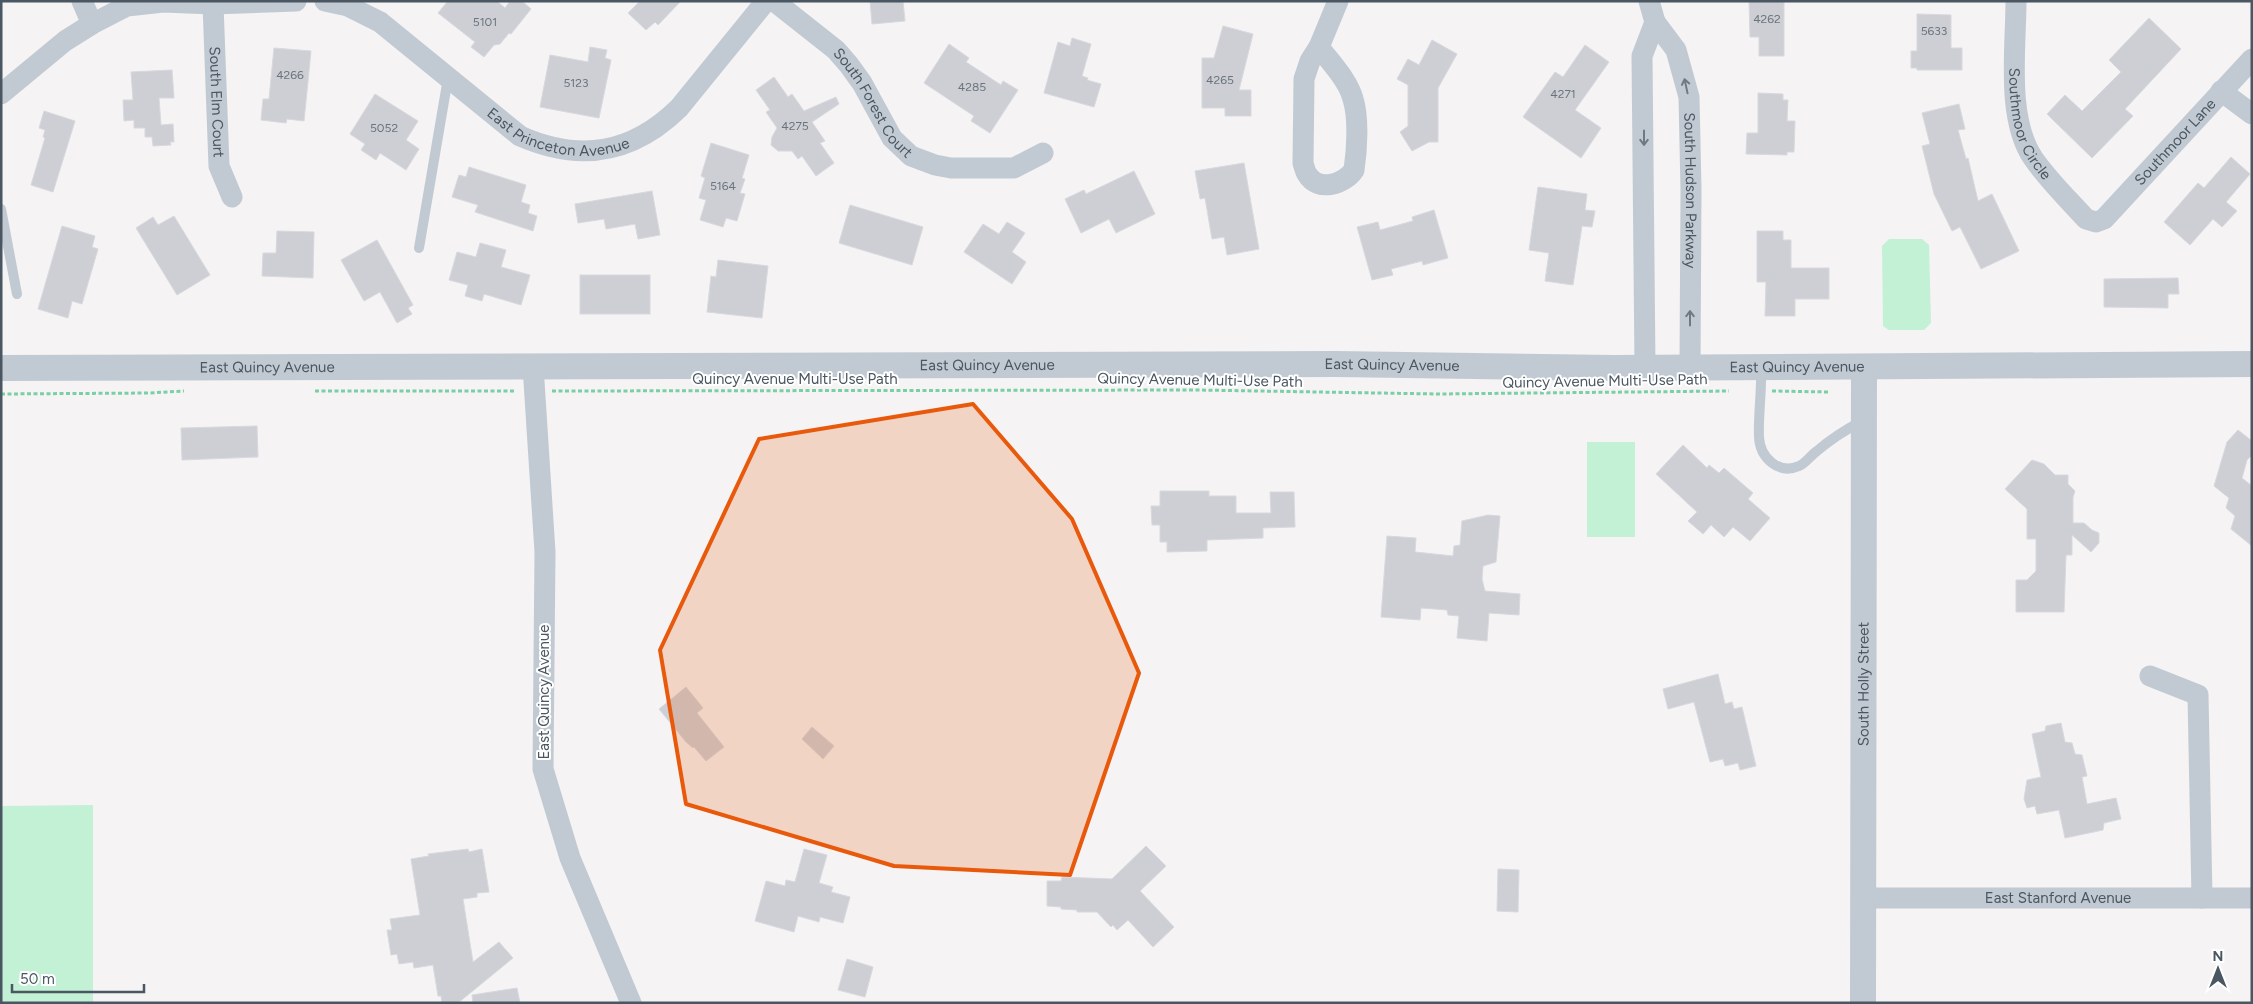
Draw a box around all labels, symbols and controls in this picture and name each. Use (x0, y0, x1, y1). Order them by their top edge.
house number: 4262 (1753, 12, 1781, 26)
house number: 5101 (473, 15, 497, 29)
house number: 5633 (1921, 24, 1947, 38)
street label: South Forest Court (829, 44, 916, 162)
street label: South Elm Court (206, 46, 228, 158)
house number: 4266 (276, 68, 304, 82)
street label: Southmoor Circle (2005, 68, 2055, 183)
house number: 4265 (1206, 73, 1234, 87)
house number: 5123 (563, 76, 589, 90)
one-way arrow (1681, 79, 1691, 95)
house number: 4285 (958, 80, 986, 94)
house number: 4271 (1550, 87, 1576, 101)
street label: Southmoor Lane (2131, 95, 2220, 189)
street label: East Princeton Avenue (483, 104, 632, 160)
street label: South Hudson Parkway (1680, 112, 1700, 268)
house number: 4275 (781, 119, 809, 133)
house number: 5052 (370, 121, 398, 135)
one-way arrow (1639, 130, 1649, 146)
house number: 5164 (710, 179, 737, 193)
one-way arrow (1685, 311, 1695, 327)
street label: East Quincy Avenue (1324, 355, 1460, 375)
street label: East Quincy Avenue (919, 356, 1055, 374)
street label: East Quincy Avenue (1729, 357, 1865, 376)
street label: East Quincy Avenue (199, 358, 335, 376)
street label: Quincy Avenue Multi-Use Path (1097, 369, 1303, 391)
street label: Quincy Avenue Multi-Use Path (692, 370, 898, 388)
street label: Quincy Avenue Multi-Use Path (1502, 370, 1708, 392)
street label: South Holly Street (1854, 622, 1873, 746)
street label: East Quincy Avenue (535, 624, 553, 760)
street label: East Stanford Avenue (1985, 889, 2131, 907)
north arrow (2193, 944, 2243, 994)
text: N (2213, 948, 2223, 965)
scale bar (12, 962, 145, 994)
text: 50 m (20, 970, 55, 988)

